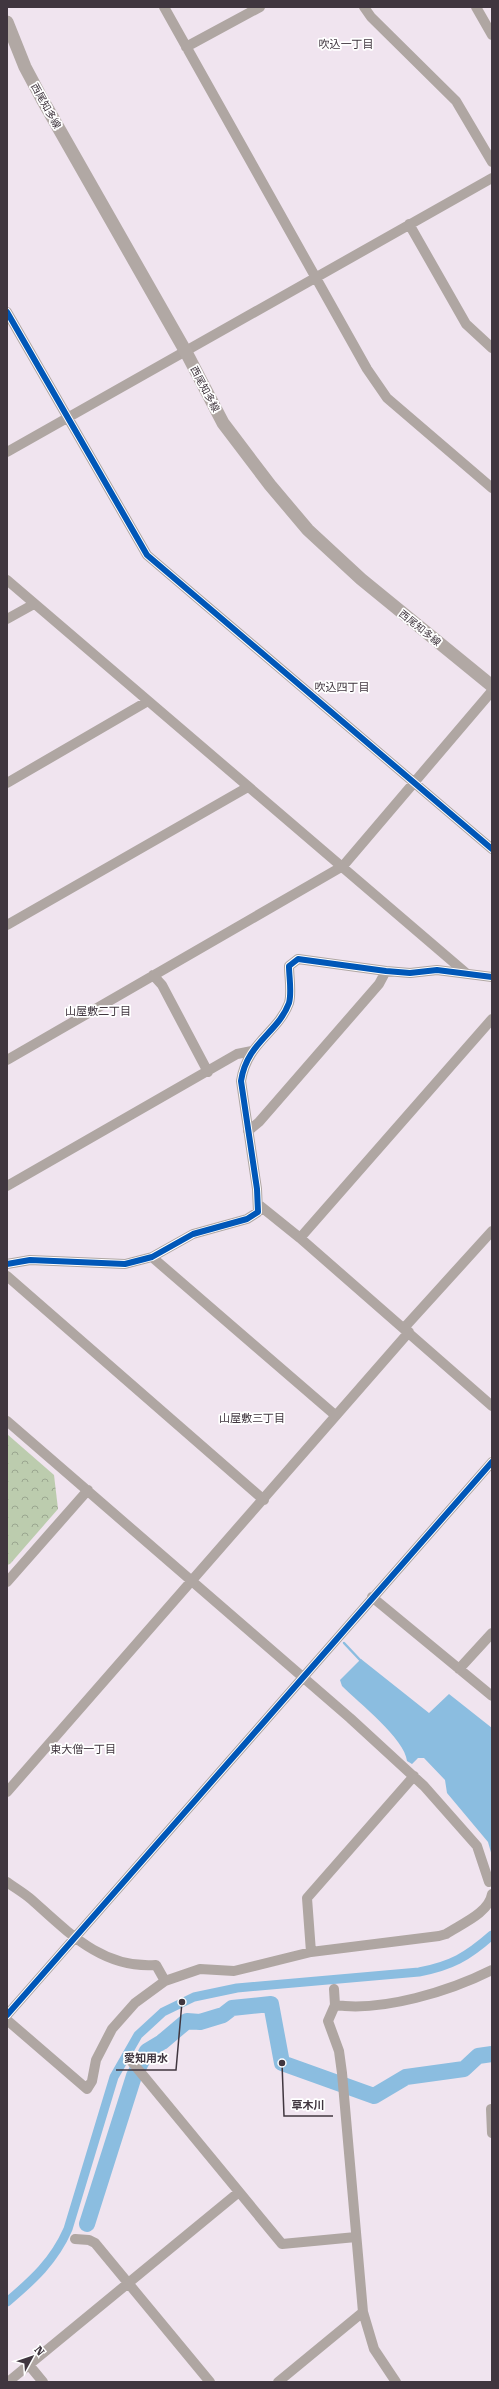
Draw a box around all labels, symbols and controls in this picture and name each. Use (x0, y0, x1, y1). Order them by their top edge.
district label: 吹込一丁目 (319, 38, 374, 51)
street label: 西尾知多線 (29, 81, 63, 131)
street label: 西尾知多線 (188, 364, 222, 414)
street label: 西尾知多線 (397, 608, 443, 648)
district label: 吹込四丁目 (315, 681, 370, 694)
district label: 山屋敷二丁目 (65, 1005, 131, 1018)
district label: 山屋敷三丁目 (219, 1412, 285, 1425)
district label: 東大僧一丁目 (50, 1743, 116, 1756)
callout: 愛知用水 (116, 2047, 176, 2070)
text: 愛知用水 (124, 2052, 168, 2065)
callout: 草木川 (284, 2093, 333, 2116)
text: 草木川 (292, 2099, 325, 2112)
north arrow (12, 2337, 52, 2377)
text: N (32, 2343, 47, 2359)

